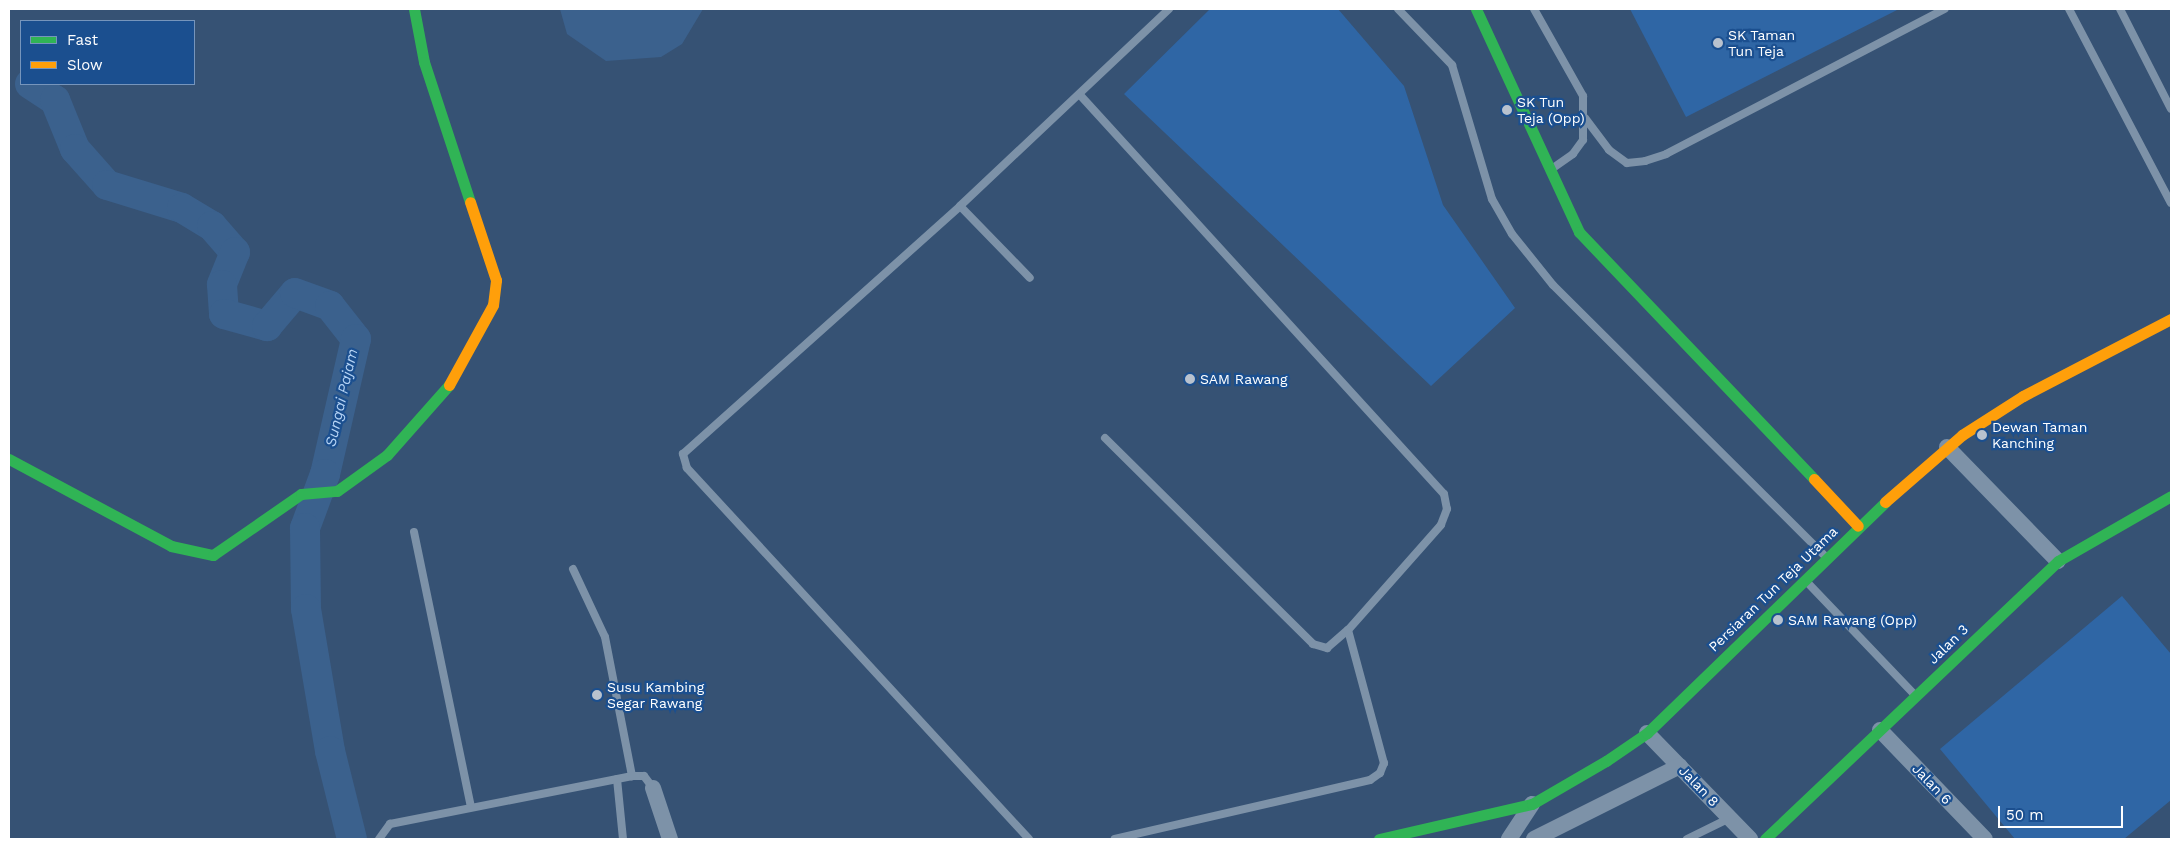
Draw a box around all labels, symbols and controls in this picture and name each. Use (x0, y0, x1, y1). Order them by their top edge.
legend (20, 20, 195, 85)
place label: SK Taman Tun Teja (1728, 27, 1796, 59)
text: Fast (67, 31, 98, 49)
marker: SK Taman Tun Teja (1712, 37, 1724, 49)
text: Slow (67, 56, 103, 74)
place label: SK Tun Teja (Opp) (1517, 94, 1585, 126)
marker: SK Tun Teja (Opp) (1501, 104, 1513, 116)
water label: Sungai Pajam (322, 347, 362, 449)
place label: SAM Rawang (1200, 371, 1287, 387)
marker: SAM Rawang (1184, 373, 1196, 385)
place label: Dewan Taman Kanching (1992, 419, 2088, 452)
marker: Dewan Taman Kanching (1976, 429, 1988, 441)
street label: Persiaran Tun Teja Utama (1705, 523, 1841, 655)
place label: SAM Rawang (Opp) (1788, 612, 1917, 628)
marker: SAM Rawang (Opp) (1772, 614, 1784, 626)
street label: Jalan 3 (1924, 621, 1972, 667)
place label: Susu Kambing Segar Rawang (607, 679, 704, 712)
marker: Susu Kambing Segar Rawang (591, 689, 603, 701)
street label: Jalan 6 (1909, 760, 1955, 808)
street label: Jalan 8 (1676, 762, 1722, 810)
scale bar (2000, 796, 2125, 828)
text: 50 m (2006, 806, 2043, 824)

